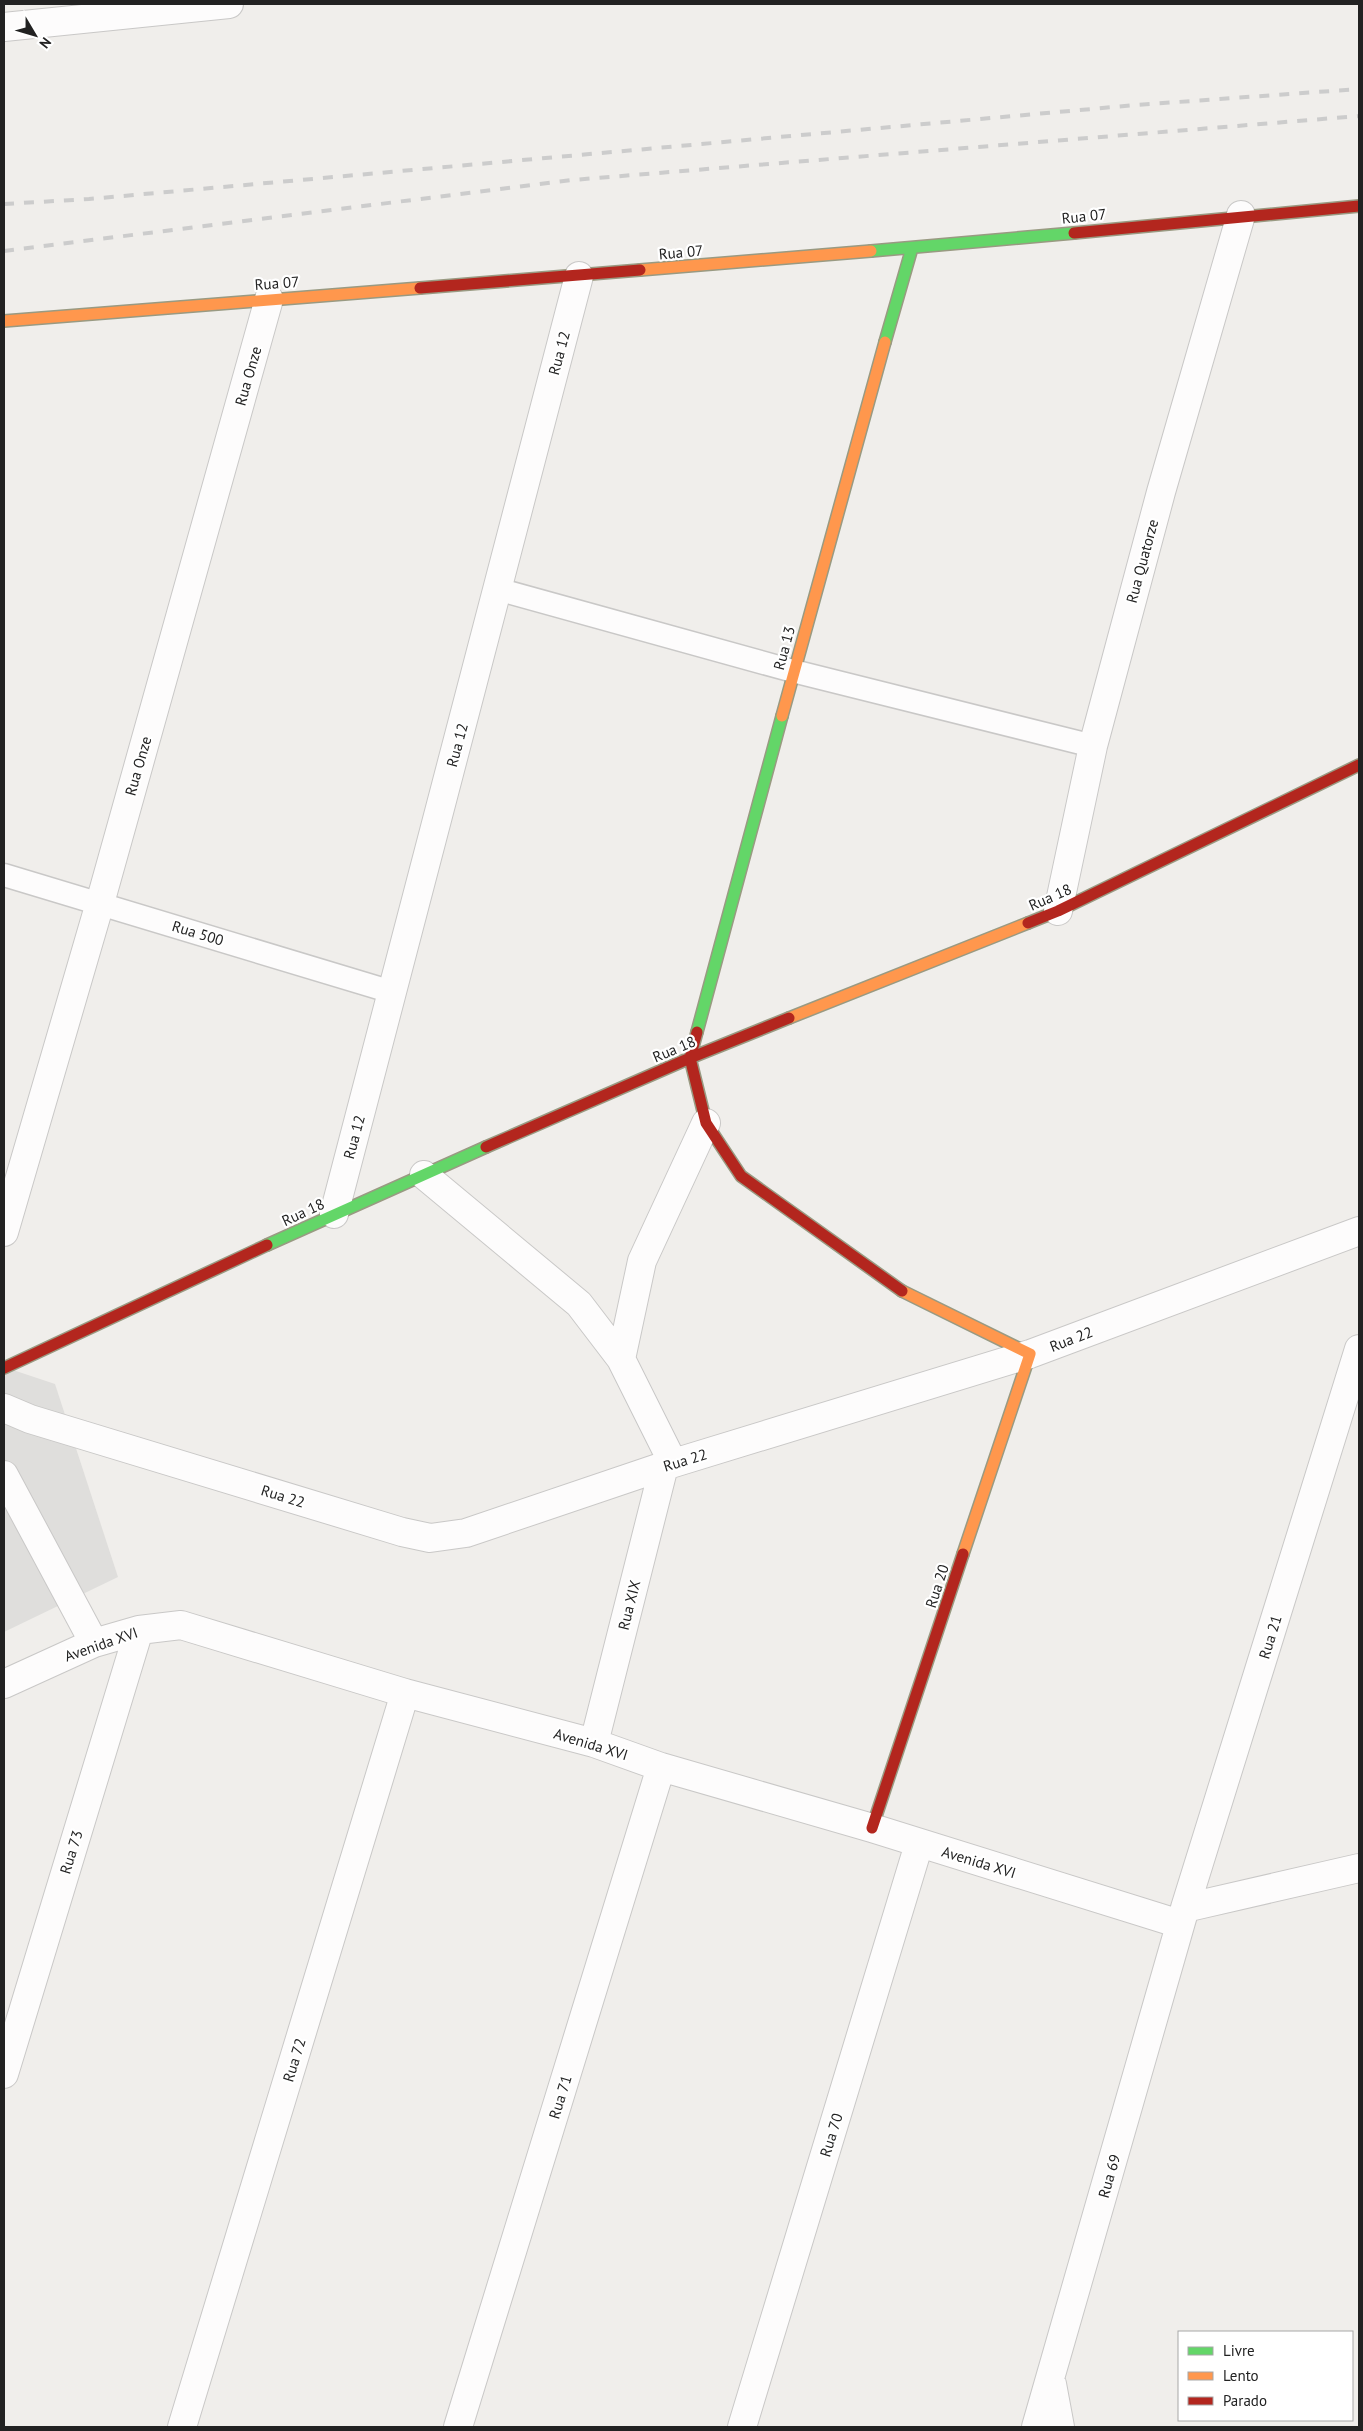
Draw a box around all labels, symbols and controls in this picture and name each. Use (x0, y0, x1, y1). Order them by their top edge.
north arrow (10, 10, 60, 60)
text: N (35, 34, 55, 52)
street label: Rua 07 (1061, 204, 1107, 228)
street label: Rua 07 (658, 241, 704, 263)
street label: Rua 07 (254, 272, 300, 294)
street label: Rua 12 (544, 329, 574, 377)
street label: Rua Onze (230, 344, 266, 408)
street label: Rua Quatorze (1122, 517, 1162, 605)
street label: Rua 13 (769, 624, 799, 672)
street label: Rua 12 (442, 721, 472, 769)
street label: Rua Onze (120, 734, 156, 798)
street label: Rua 18 (1026, 879, 1074, 915)
street label: Rua 500 (170, 916, 226, 950)
street label: Rua 18 (650, 1032, 698, 1066)
street label: Rua 12 (339, 1113, 369, 1161)
street label: Rua 18 (279, 1194, 327, 1230)
street label: Rua 22 (1047, 1322, 1095, 1356)
street label: Rua 22 (661, 1444, 709, 1476)
street label: Rua 22 (259, 1480, 307, 1512)
street label: Rua 20 (921, 1562, 953, 1610)
street label: Rua XIX (614, 1578, 644, 1632)
street label: Rua 21 (1254, 1613, 1286, 1661)
street label: Avenida XVI (62, 1623, 140, 1665)
street label: Avenida XVI (552, 1724, 630, 1764)
street label: Rua 73 (55, 1828, 87, 1876)
street label: Avenida XVI (940, 1842, 1018, 1882)
street label: Rua 72 (278, 2036, 310, 2084)
street label: Rua 71 (544, 2073, 576, 2121)
street label: Rua 70 (815, 2111, 847, 2159)
street label: Rua 69 (1094, 2152, 1124, 2200)
legend (1178, 2331, 1353, 2421)
text: Livre (1223, 2341, 1255, 2360)
text: Lento (1223, 2366, 1259, 2385)
text: Parado (1223, 2391, 1267, 2410)

